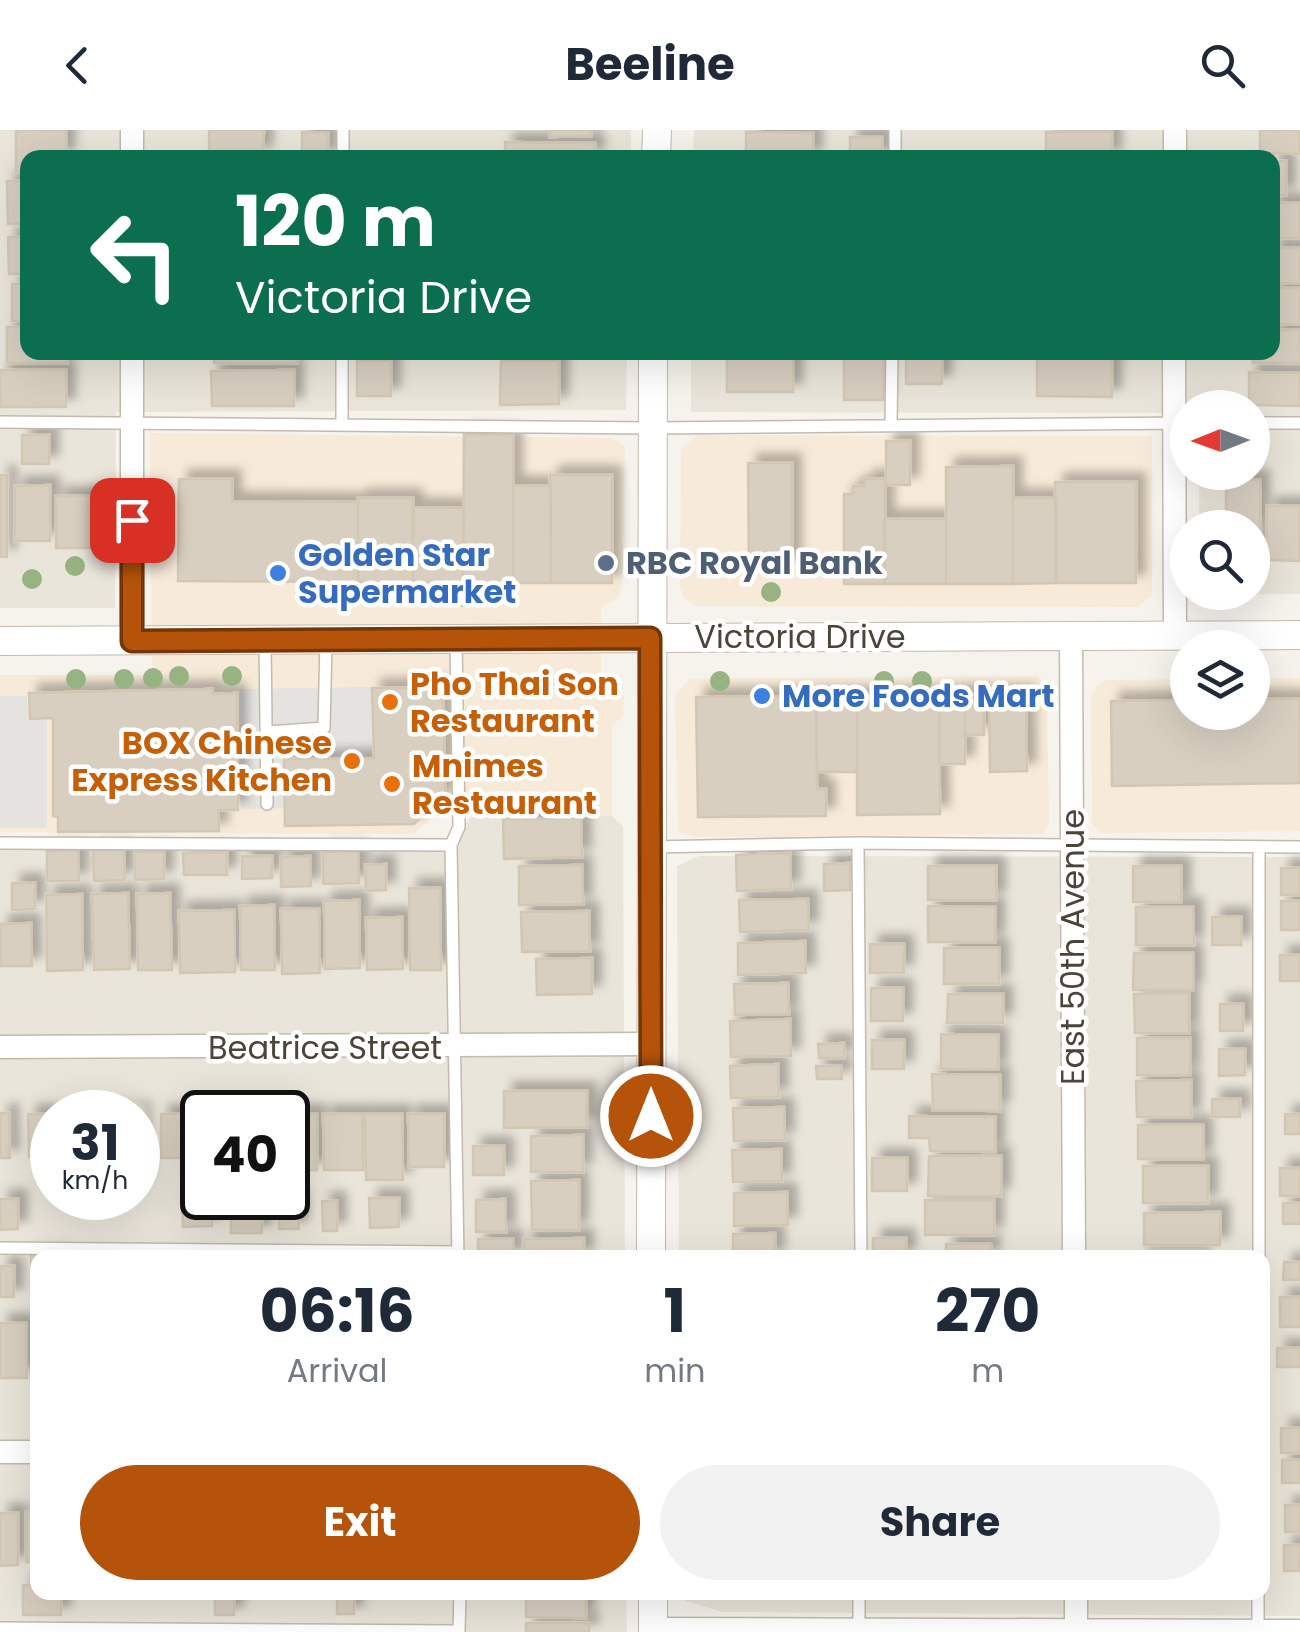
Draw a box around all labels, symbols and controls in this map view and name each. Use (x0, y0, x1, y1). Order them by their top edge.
text: Beeline (565, 33, 735, 96)
icon: back (50, 38, 105, 93)
icon: search (1195, 38, 1250, 93)
text: 120 m (235, 172, 436, 271)
icon: left (70, 190, 200, 320)
text: Victoria Drive (235, 266, 532, 329)
north arrow (1170, 390, 1270, 490)
map controls (1170, 390, 1270, 730)
pin (90, 478, 175, 563)
icon: arrive (105, 493, 160, 548)
button: search (1170, 510, 1270, 610)
place label: Golden Star Supermarket (298, 532, 516, 614)
place label: RBC Royal Bank (626, 540, 883, 585)
marker: RBC Royal Bank (595, 552, 617, 574)
marker: Golden Star Supermarket (267, 562, 289, 584)
street label: Victoria Drive (694, 614, 906, 659)
button: layers (1170, 630, 1270, 730)
place label: Pho Thai Son Restaurant (410, 661, 619, 743)
place label: More Foods Mart (782, 673, 1054, 718)
marker: More Foods Mart (751, 685, 773, 707)
marker: Pho Thai Son Restaurant (379, 691, 401, 713)
place label: BOX Chinese Express Kitchen (71, 720, 332, 802)
place label: Mnimes Restaurant (412, 743, 597, 825)
marker: BOX Chinese Express Kitchen (341, 750, 363, 772)
marker: Mnimes Restaurant (381, 773, 403, 795)
street label: East 50th Avenue (1050, 809, 1095, 1085)
street label: Beatrice Street (208, 1025, 442, 1070)
position arrow (599, 1064, 703, 1168)
speed limit sign: 40 (180, 1090, 310, 1220)
text: 31 (70, 1107, 120, 1178)
text: km/h (62, 1163, 128, 1198)
text: 06:16 (260, 1269, 415, 1353)
text: 1 (664, 1269, 686, 1353)
text: 270 (935, 1269, 1040, 1353)
text: Arrival (287, 1348, 387, 1393)
text: min (644, 1348, 705, 1393)
text: m (971, 1348, 1004, 1393)
button: Exit (80, 1465, 640, 1580)
button: Share (660, 1465, 1220, 1580)

